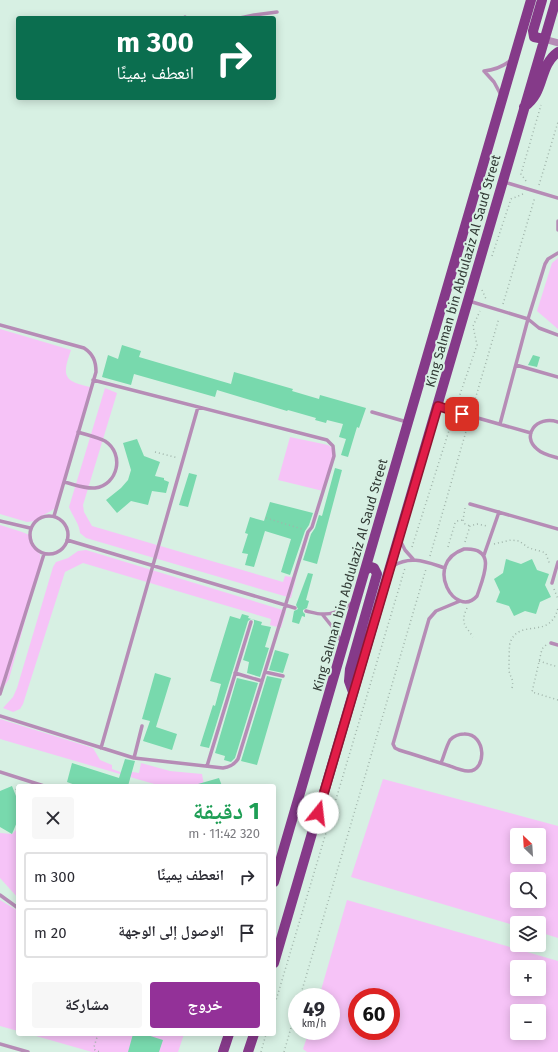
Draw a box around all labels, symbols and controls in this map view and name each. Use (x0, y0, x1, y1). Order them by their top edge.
text: 300 m (116, 26, 194, 59)
icon: right (208, 32, 260, 84)
text: انعطف يمينًا (117, 62, 194, 84)
street label: King Salman bin Abdulaziz Al Saud Street (423, 153, 504, 389)
pin (445, 397, 479, 431)
icon: arrive (451, 403, 473, 425)
street label: King Salman bin Abdulaziz Al Saud Street (310, 457, 391, 693)
position arrow (297, 792, 339, 834)
button: close (32, 797, 74, 839)
text: 1 دقيقة (193, 797, 260, 825)
text: 320 m · 11:42 (188, 826, 260, 841)
north arrow (510, 828, 546, 864)
map controls (510, 828, 546, 1040)
text: انعطف يمينًا (157, 866, 224, 884)
icon: right (236, 866, 258, 888)
text: 300 m (34, 868, 75, 886)
button: search (510, 872, 546, 908)
button: layers (510, 916, 546, 952)
text: الوصول إلى الوجهة (118, 922, 224, 940)
icon: arrive (236, 922, 258, 944)
text: 20 m (34, 924, 67, 942)
button: + (510, 960, 546, 996)
button: مشاركة (32, 982, 142, 1028)
button: خروج (150, 982, 260, 1028)
speed limit sign: 60 (348, 988, 400, 1040)
text: 49 (303, 997, 325, 1021)
button: − (510, 1004, 546, 1040)
text: km/h (302, 1018, 326, 1030)

